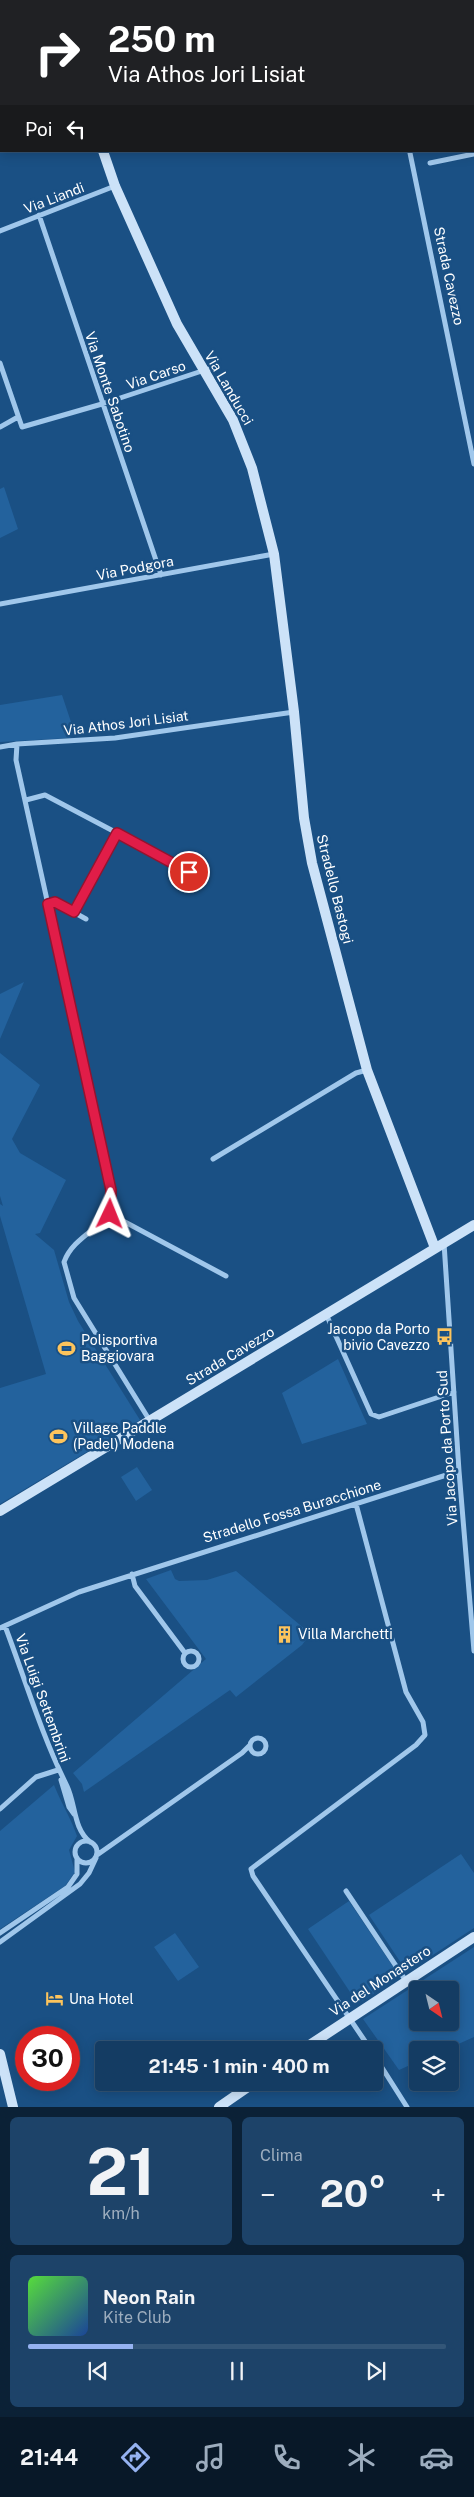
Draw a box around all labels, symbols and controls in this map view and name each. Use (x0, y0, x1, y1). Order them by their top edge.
text: 250 m (108, 19, 216, 60)
icon: right (25, 20, 90, 85)
text: Via Athos Jori Lisiat (108, 61, 306, 87)
icon: left (62, 115, 90, 143)
text: Poi (25, 118, 52, 140)
street label: Via Liandi (22, 179, 86, 217)
street label: Strada Cavezzo (431, 225, 467, 327)
street label: Via Monte Sabotino (82, 330, 138, 454)
street label: Via Landucci (201, 348, 257, 428)
street label: Via Carso (124, 357, 188, 393)
street label: Via Podgora (95, 553, 175, 583)
street label: Via Athos Jori Lisiat (63, 707, 189, 739)
street label: Stradello Bastogi (314, 833, 356, 945)
pin (168, 851, 210, 893)
icon: arrive (175, 858, 203, 886)
position arrow (83, 1187, 135, 1239)
place label: Jacopo da Porto bivio Cavezzo (327, 1321, 430, 1353)
street label: Strada Cavezzo (183, 1323, 277, 1389)
bus stop icon: Jacopo da Porto bivio Cavezzo (434, 1327, 454, 1347)
place label: Polisportiva Baggiovara (81, 1332, 158, 1364)
sports icon: Polisportiva Baggiovara (57, 1338, 77, 1358)
street label: Via Jacopo da Porto Sud (434, 1370, 460, 1526)
place label: Village Paddle (Padel) Modena (73, 1420, 174, 1452)
sports icon: Village Paddle (Padel) Modena (49, 1426, 69, 1446)
street label: Stradello Fossa Buracchione (201, 1476, 383, 1546)
building icon: Villa Marchetti (274, 1624, 294, 1644)
place label: Villa Marchetti (298, 1626, 393, 1642)
street label: Via Luigi Settembrini (12, 1632, 74, 1764)
street label: Via del Monastero (327, 1942, 434, 2020)
north arrow (409, 1981, 459, 2031)
map controls (409, 1981, 459, 2091)
hotel icon: Una Hotel (45, 1989, 65, 2009)
place label: Una Hotel (69, 1991, 134, 2007)
speed limit sign: 30 (15, 2026, 80, 2091)
button: layers (409, 2041, 459, 2091)
text: 21:45 · 1 min · 400 m (148, 2055, 330, 2077)
text: 21 (86, 2133, 156, 2210)
text: Clima (260, 2146, 303, 2165)
text: 20° (320, 2171, 386, 2216)
text: − (260, 2178, 276, 2211)
text: + (430, 2178, 446, 2211)
text: km/h (102, 2204, 140, 2223)
text: Neon Rain (103, 2286, 195, 2308)
text: Kite Club (103, 2308, 171, 2327)
icon: previous (84, 2357, 112, 2385)
icon: pause (223, 2357, 251, 2385)
icon: next (362, 2357, 390, 2385)
icon: directions (118, 2440, 153, 2475)
icon: music (193, 2440, 228, 2475)
icon: phone (269, 2440, 304, 2475)
icon: climate (344, 2440, 379, 2475)
icon: car (419, 2440, 454, 2475)
text: 21:44 (20, 2444, 78, 2470)

